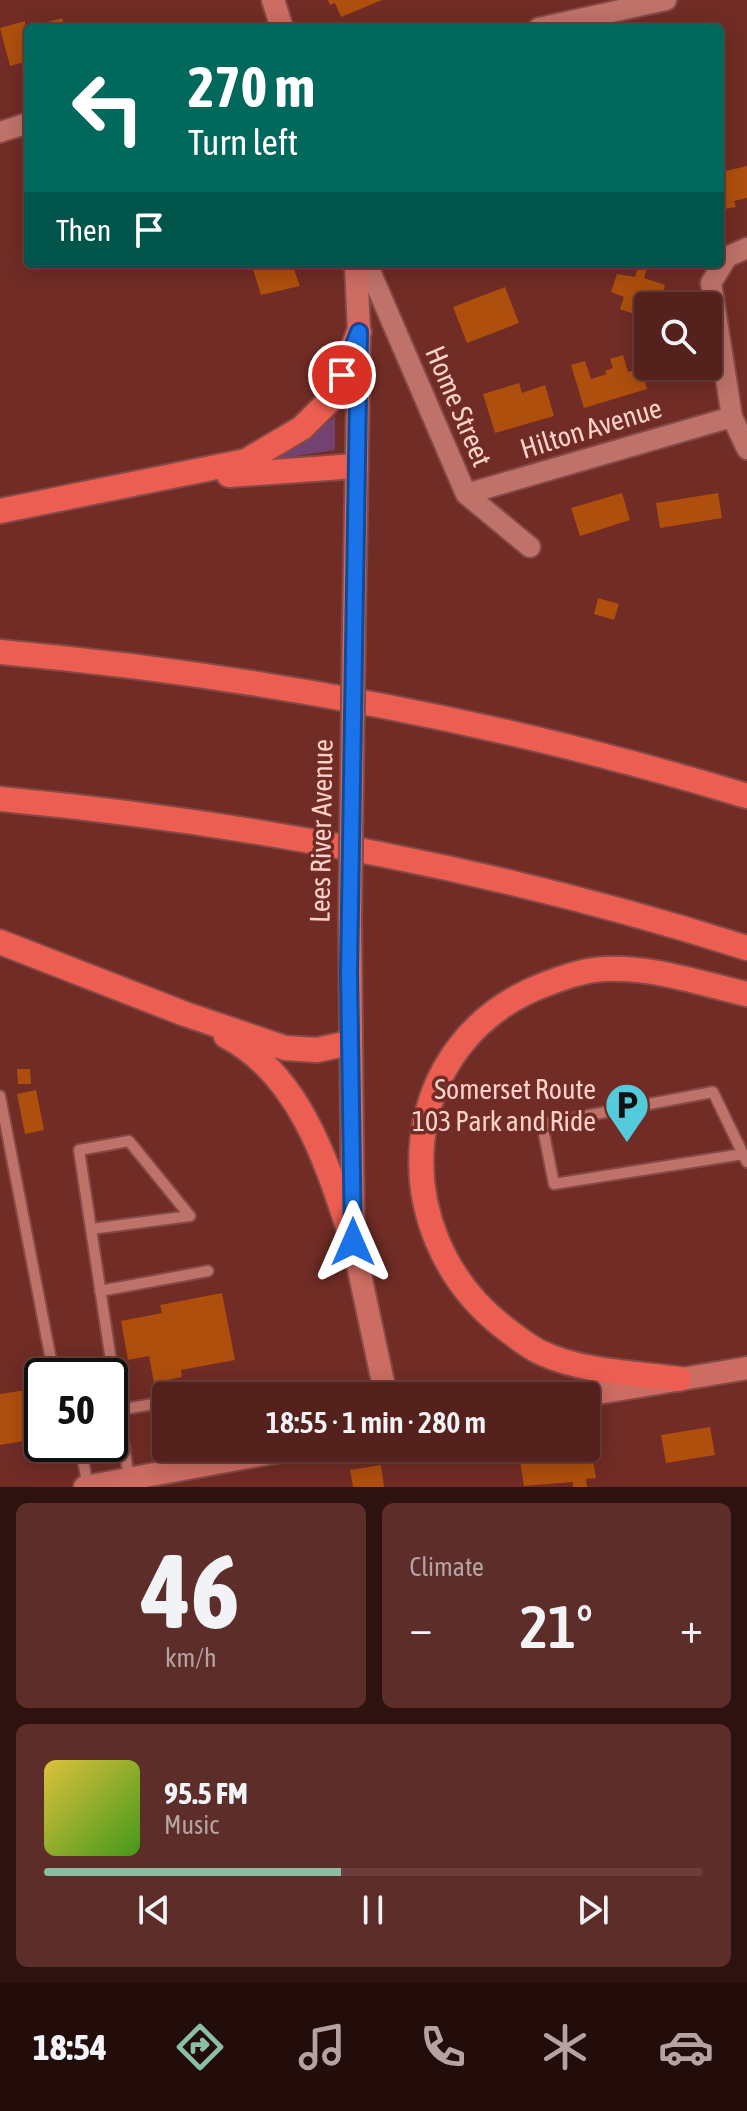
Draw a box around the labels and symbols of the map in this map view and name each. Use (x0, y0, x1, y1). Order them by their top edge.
pin (308, 341, 376, 409)
street label: Home Street (419, 341, 499, 471)
street label: Hilton Avenue (517, 391, 665, 465)
street label: Lees River Avenue (303, 739, 339, 923)
place label: Somerset Route 103 Park and Ride (412, 1073, 596, 1137)
parking icon: Somerset Route 103 Park and Ride (603, 1081, 651, 1144)
position arrow (311, 1200, 395, 1284)
speed limit sign: 50 (24, 1358, 128, 1462)

